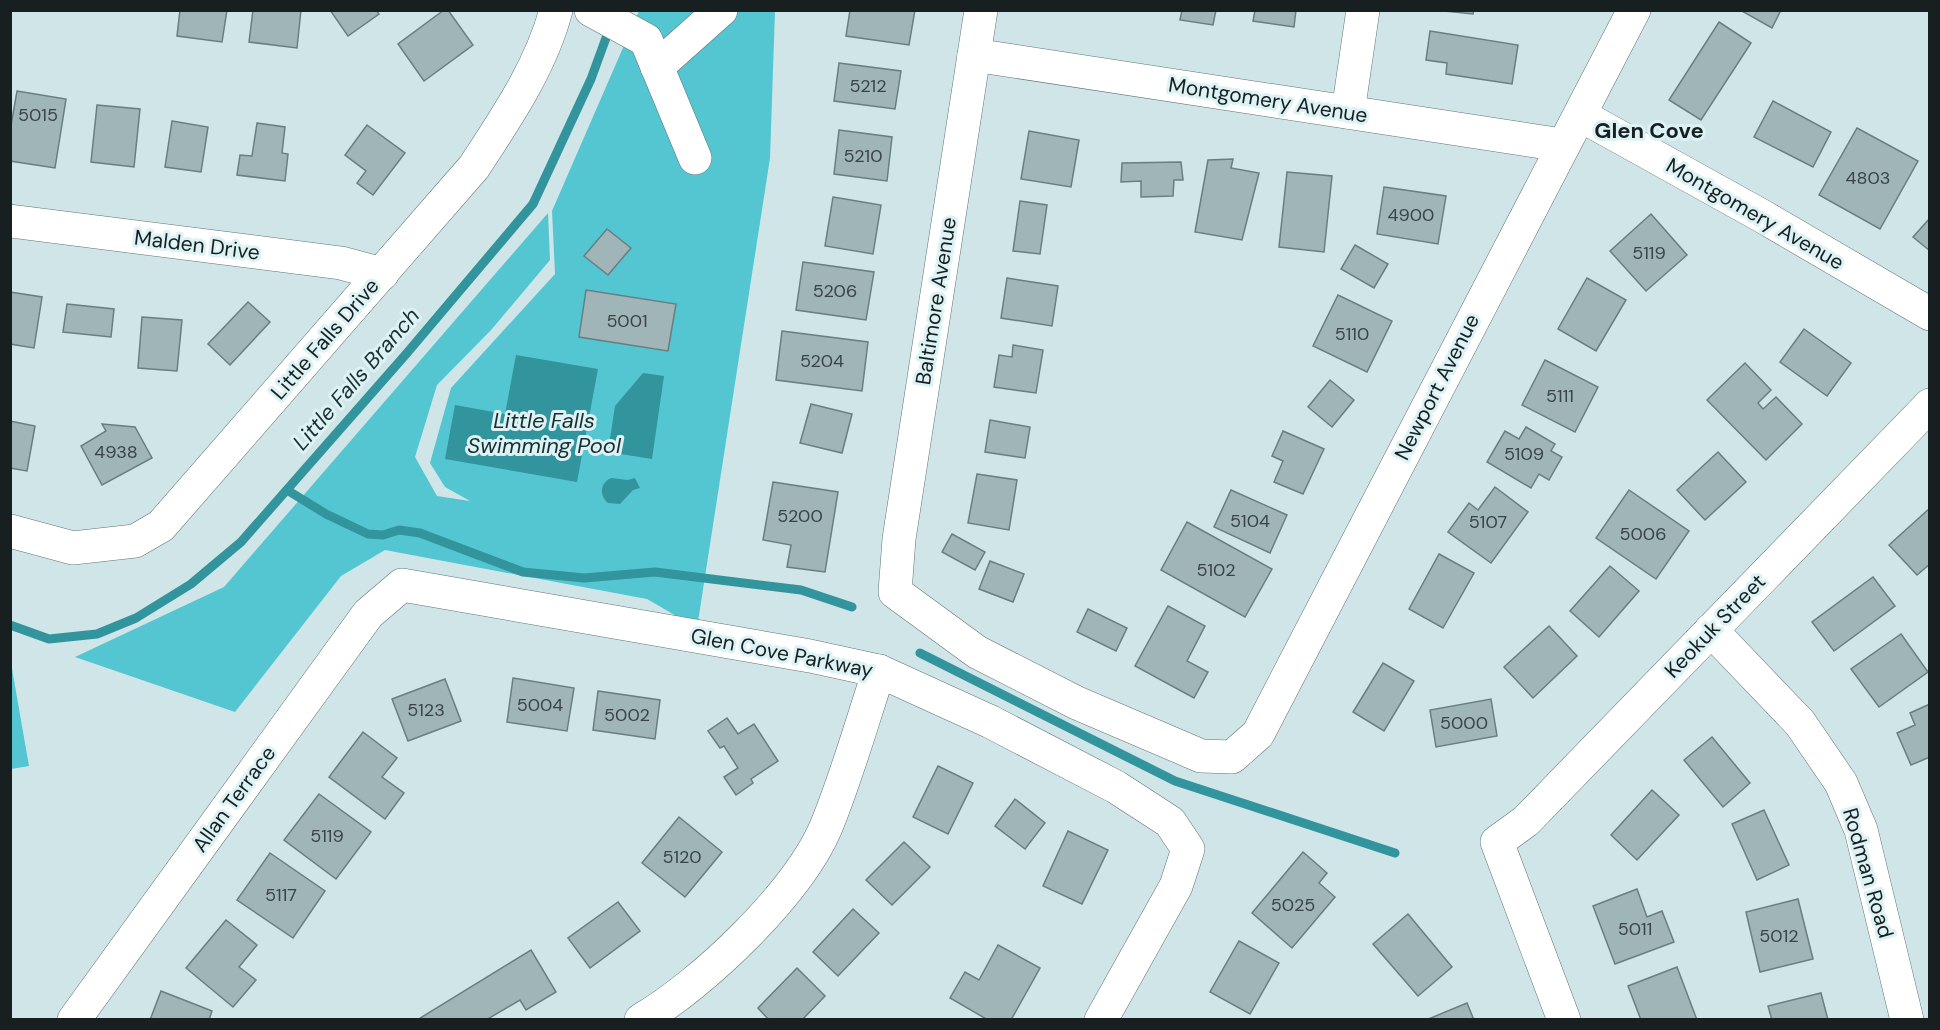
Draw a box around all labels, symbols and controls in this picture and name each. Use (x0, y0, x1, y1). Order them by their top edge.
street label: Montgomery Avenue (1166, 70, 1370, 130)
house number: 5212 (849, 74, 887, 98)
house number: 5015 (18, 103, 58, 127)
district label: Glen Cove (1594, 116, 1704, 145)
house number: 5210 (844, 144, 882, 168)
street label: Montgomery Avenue (1661, 152, 1849, 276)
house number: 4803 (1846, 166, 1890, 190)
house number: 4900 (1388, 203, 1434, 227)
street label: Baltimore Avenue (909, 215, 963, 387)
street label: Malden Drive (133, 223, 261, 267)
house number: 5119 (1632, 241, 1666, 265)
street label: Little Falls Drive (265, 272, 385, 406)
house number: 5206 (813, 279, 857, 303)
water label: Little Falls Branch (286, 302, 426, 456)
house number: 5001 (606, 309, 648, 333)
street label: Newport Avenue (1388, 309, 1486, 465)
house number: 5110 (1335, 322, 1369, 346)
house number: 5204 (800, 349, 844, 373)
house number: 5111 (1546, 384, 1574, 408)
water label: Little Falls Swimming Pool (467, 406, 622, 460)
house number: 4938 (94, 440, 138, 464)
house number: 5109 (1504, 442, 1544, 466)
house number: 5200 (777, 504, 823, 528)
house number: 5104 (1230, 509, 1270, 533)
house number: 5107 (1469, 510, 1507, 534)
house number: 5006 (1620, 522, 1666, 546)
house number: 5102 (1196, 558, 1236, 582)
street label: Keokuk Street (1658, 568, 1772, 684)
street label: Glen Cove Parkway (688, 622, 876, 684)
house number: 5004 (517, 693, 563, 717)
house number: 5123 (407, 698, 445, 722)
house number: 5002 (604, 703, 650, 727)
house number: 5000 (1440, 711, 1488, 735)
street label: Allan Terrace (186, 740, 282, 858)
street label: Rodman Road (1836, 805, 1900, 941)
house number: 5119 (310, 824, 344, 848)
house number: 5120 (662, 845, 702, 869)
house number: 5117 (265, 883, 297, 907)
house number: 5025 (1271, 893, 1315, 917)
house number: 5011 (1618, 917, 1652, 941)
house number: 5012 (1759, 924, 1799, 948)

